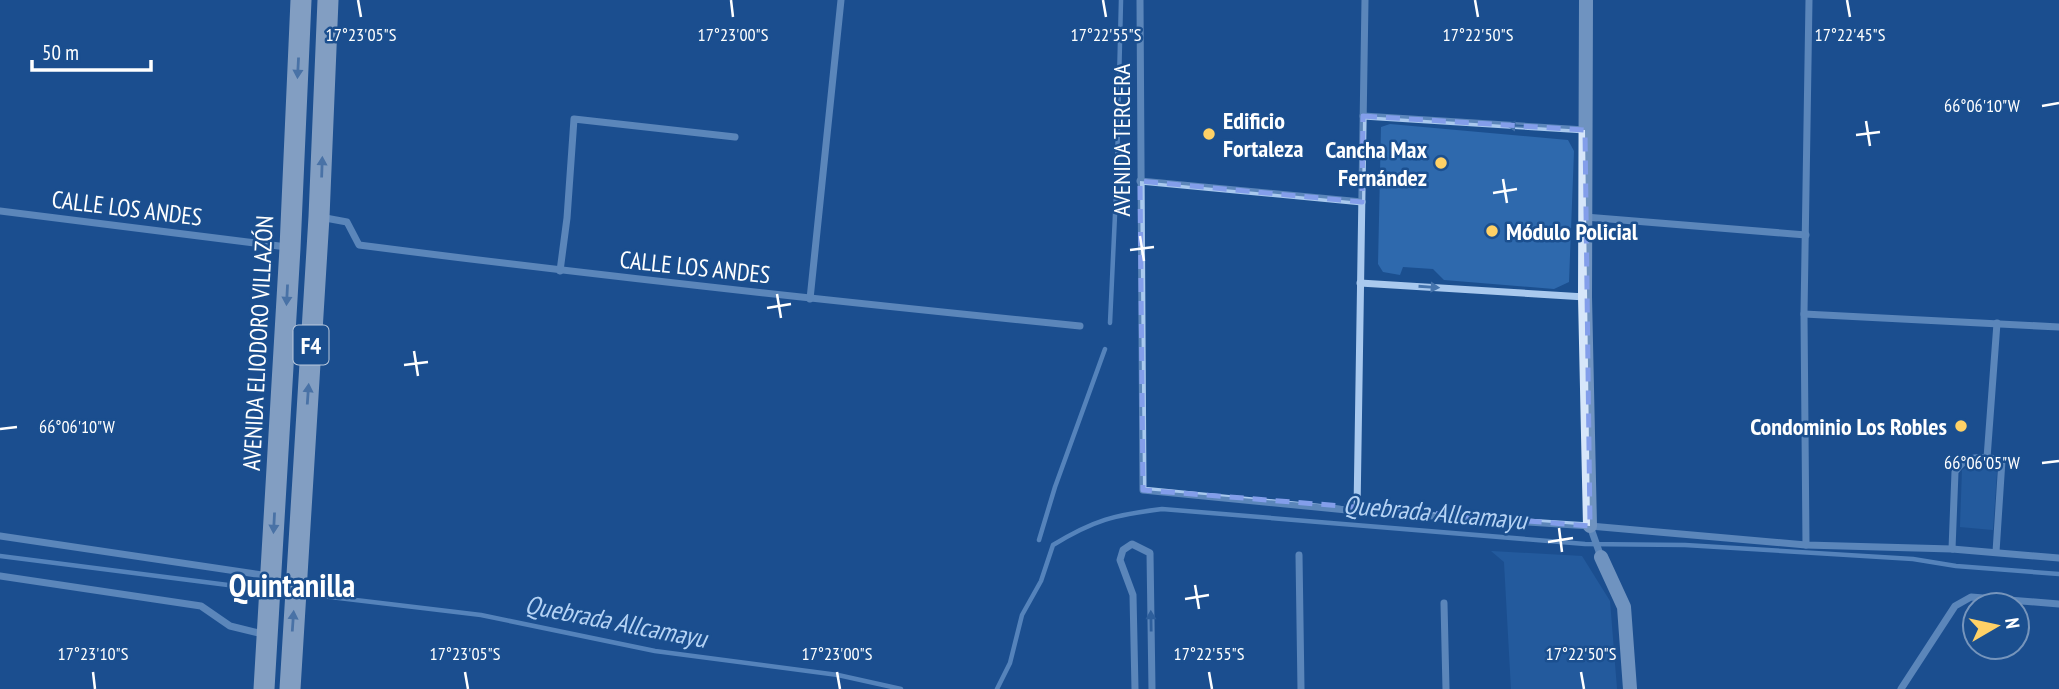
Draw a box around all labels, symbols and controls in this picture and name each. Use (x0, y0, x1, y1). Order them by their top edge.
text: 17°23'05"S (326, 23, 397, 46)
text: 17°23'00"S (698, 23, 769, 46)
text: 17°22'55"S (1071, 23, 1142, 46)
text: 17°22'50"S (1443, 23, 1514, 46)
text: 17°22'45"S (1815, 23, 1886, 46)
scale bar (32, 28, 150, 72)
text: 50 m (42, 39, 79, 66)
one-way arrow (293, 57, 304, 79)
street label: AVENIDA TERCERA (1106, 63, 1137, 216)
text: 66°06'10"W (1944, 94, 2020, 117)
place label: Edificio Fortaleza (1223, 105, 1304, 164)
one-way arrow (1506, 120, 1528, 131)
marker: Edificio Fortaleza (1201, 126, 1217, 142)
place label: Cancha Max Fernández (1325, 134, 1427, 193)
marker: Cancha Max Fernández (1433, 155, 1449, 171)
one-way arrow (316, 156, 327, 178)
street label: CALLE LOS ANDES (50, 183, 204, 233)
street label: AVENIDA ELIODORO VILLAZÓN (236, 215, 280, 471)
place label: Módulo Policial (1506, 216, 1638, 247)
marker: Módulo Policial (1484, 223, 1500, 239)
street label: CALLE LOS ANDES (618, 244, 772, 290)
one-way arrow (1418, 282, 1440, 293)
one-way arrow (282, 285, 293, 307)
road number: F4 (294, 326, 328, 364)
one-way arrow (303, 383, 314, 405)
place label: Condominio Los Robles (1750, 411, 1947, 442)
text: 66°06'10"W (39, 415, 115, 438)
marker: Condominio Los Robles (1953, 418, 1969, 434)
text: 66°06'05"W (1944, 451, 2020, 474)
water label: Quebrada Allcamayu (1342, 488, 1530, 537)
one-way arrow (269, 512, 280, 534)
district label: Quintanilla (229, 564, 355, 606)
water label: Quebrada Allcamayu (523, 587, 711, 655)
north arrow (1961, 591, 2031, 661)
one-way arrow (288, 610, 299, 632)
one-way arrow (1145, 610, 1157, 632)
text: N (2000, 616, 2025, 630)
text: 17°23'10"S (58, 642, 129, 665)
text: 17°23'05"S (430, 642, 501, 665)
text: 17°23'00"S (802, 642, 873, 665)
text: 17°22'55"S (1174, 642, 1245, 665)
text: 17°22'50"S (1546, 642, 1617, 665)

